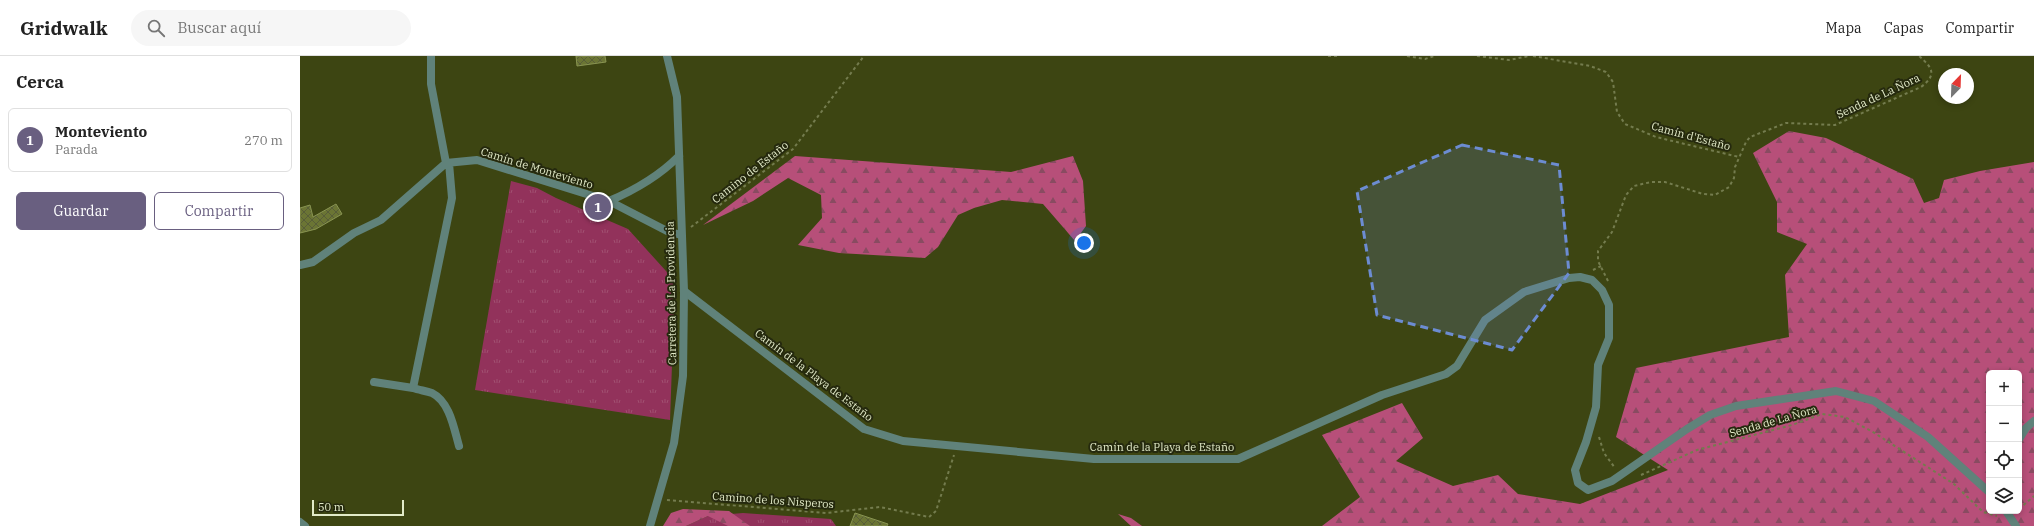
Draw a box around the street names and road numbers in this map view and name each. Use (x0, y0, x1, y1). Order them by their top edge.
street label: Senda de La Ñora (1834, 71, 1922, 121)
street label: Camín d'Estaño (1650, 119, 1732, 153)
street label: Camino de Estaño (709, 138, 791, 206)
street label: Camín de Monteviento (479, 144, 595, 192)
street label: Carretera de La Providencia (663, 221, 679, 365)
street label: Camín de la Playa de Estaño (752, 326, 876, 424)
street label: Senda de La Ñora (1728, 402, 1818, 440)
street label: Camín de la Playa de Estaño (1090, 440, 1234, 454)
street label: Camino de los Nisperos (712, 489, 834, 511)

